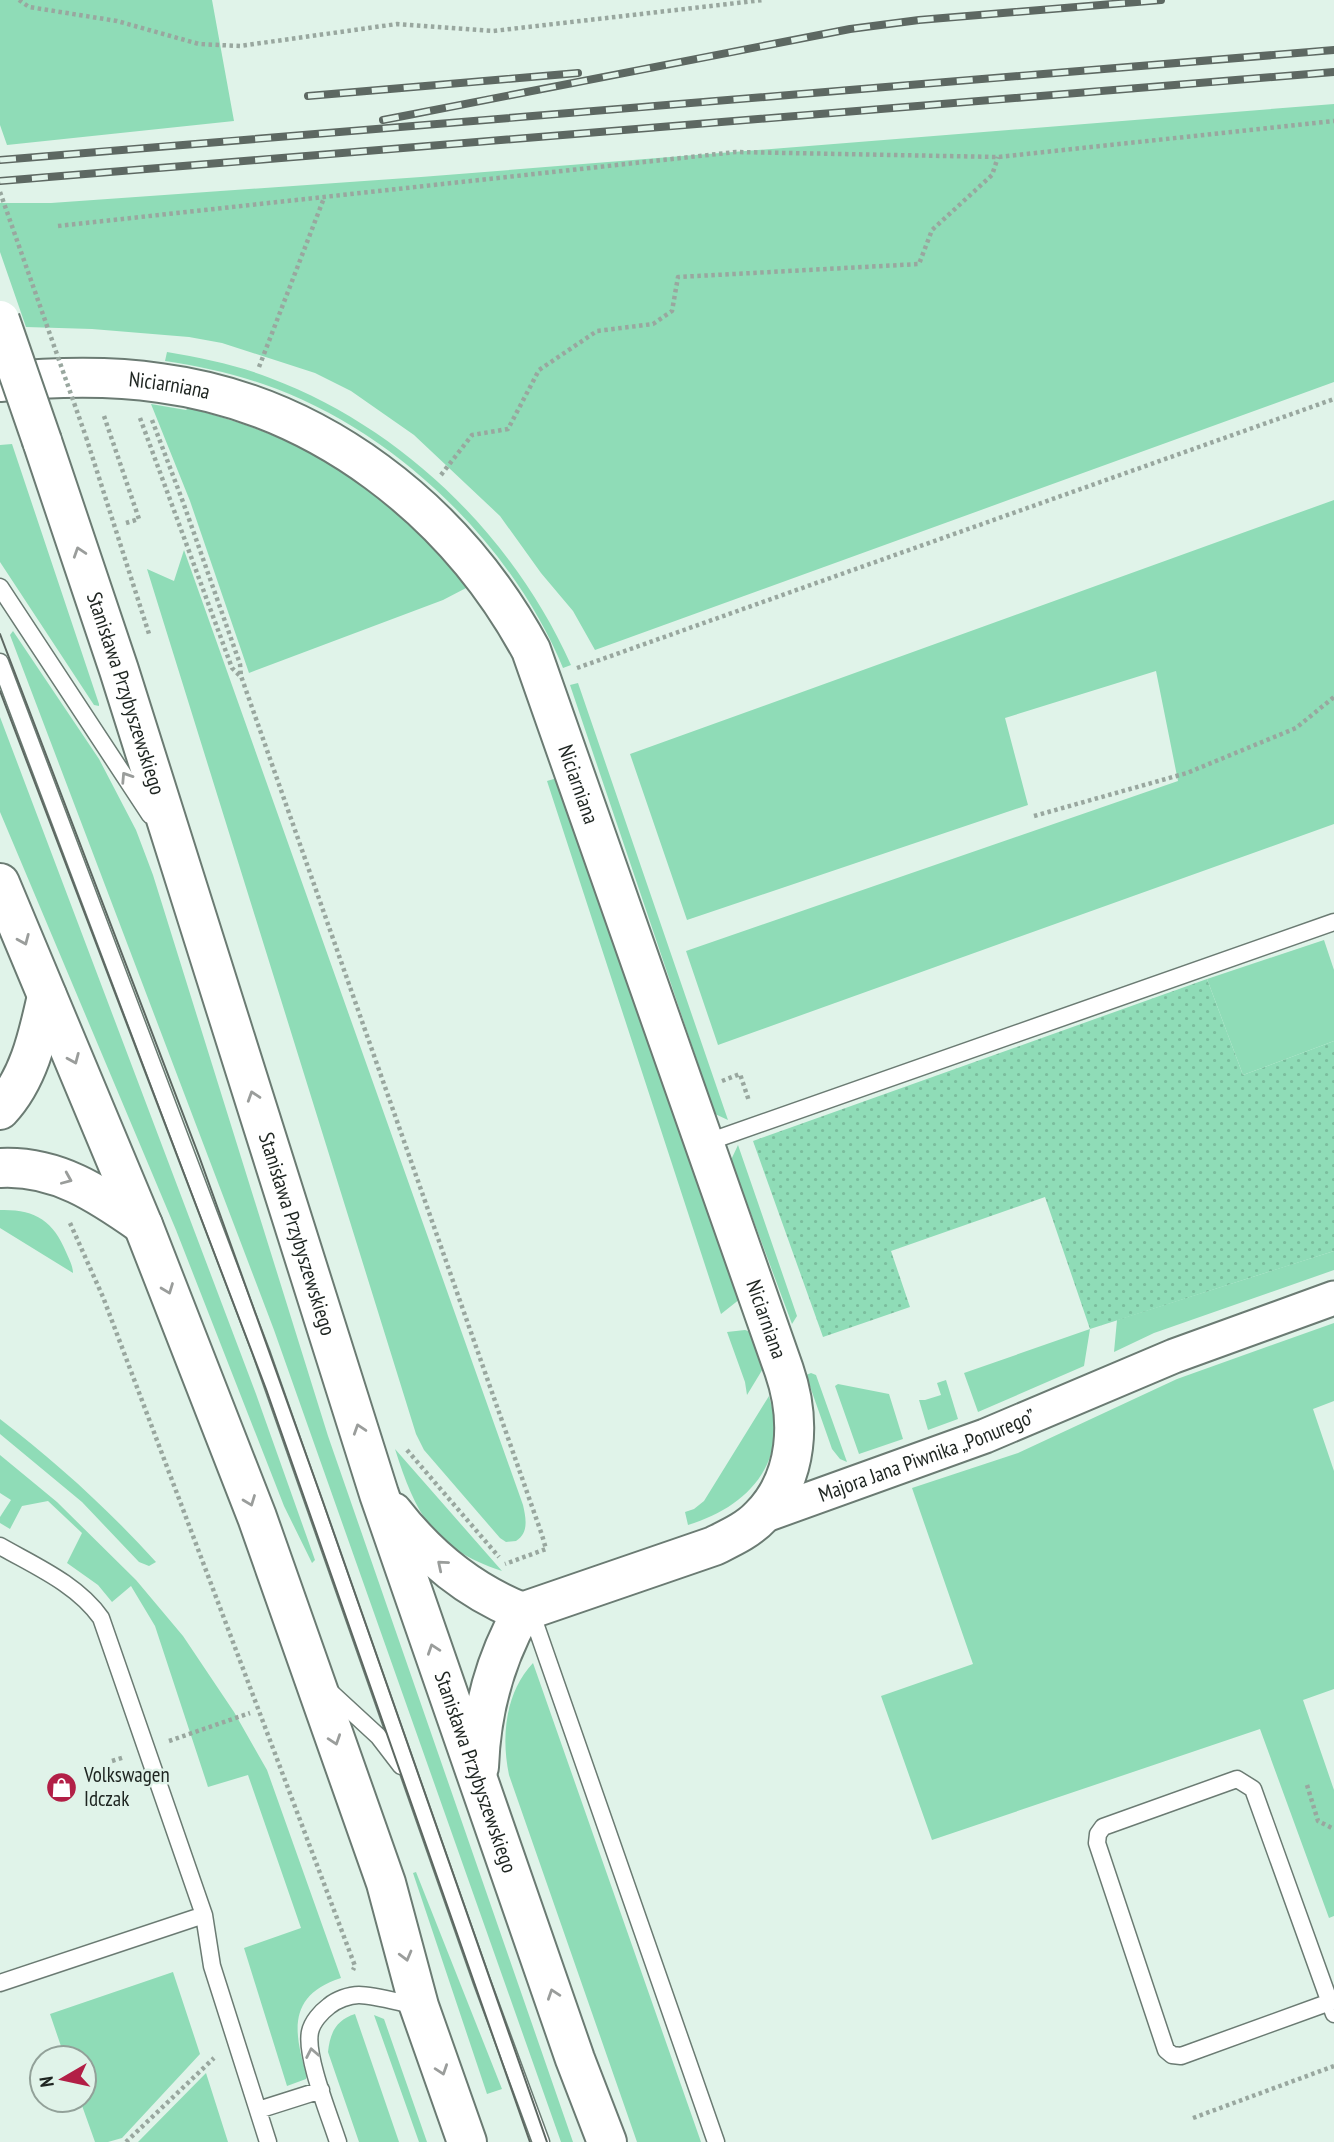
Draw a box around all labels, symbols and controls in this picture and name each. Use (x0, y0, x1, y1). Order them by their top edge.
street label: Niciarniana (128, 365, 213, 405)
one-way arrow (73, 546, 88, 558)
street label: Stanisława Przybyszewskiego (81, 589, 171, 798)
street label: Niciarniana (552, 741, 605, 827)
one-way arrow (122, 772, 134, 785)
one-way arrow (15, 933, 29, 945)
one-way arrow (65, 1052, 79, 1064)
one-way arrow (247, 1090, 261, 1102)
street label: Stanisława Przybyszewskiego (253, 1129, 342, 1339)
one-way arrow (59, 1171, 72, 1185)
street label: Niciarniana (740, 1276, 793, 1362)
one-way arrow (160, 1282, 174, 1294)
street label: Majora Jana Piwnika „Ponurego” (815, 1402, 1039, 1508)
one-way arrow (352, 1424, 367, 1436)
one-way arrow (242, 1494, 256, 1506)
one-way arrow (438, 1561, 451, 1573)
one-way arrow (427, 1643, 441, 1656)
street label: Stanisława Przybyszewskiego (429, 1668, 523, 1876)
one-way arrow (327, 1733, 341, 1745)
place label: Volkswagen Idczak (83, 1761, 170, 1812)
shop icon: Volkswagen Idczak (44, 1770, 78, 1804)
one-way arrow (397, 1950, 412, 1962)
one-way arrow (547, 1989, 561, 2001)
north arrow (28, 2044, 98, 2114)
one-way arrow (305, 2047, 320, 2059)
one-way arrow (434, 2064, 448, 2076)
text: N (34, 2075, 59, 2089)

